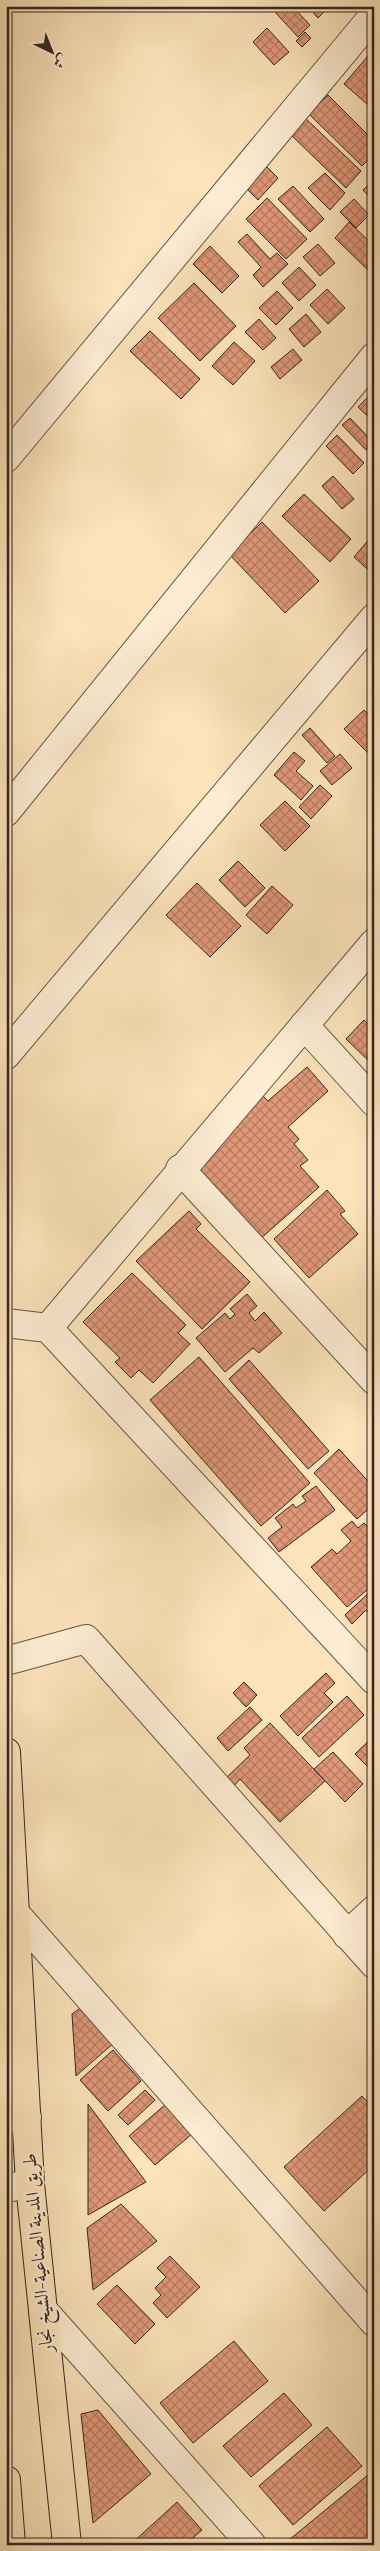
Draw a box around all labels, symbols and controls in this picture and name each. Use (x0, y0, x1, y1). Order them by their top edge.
north arrow (28, 28, 78, 78)
text: ش (49, 49, 71, 72)
street label: طريق المدينة الصناعية-الشيخ نجار (17, 2152, 64, 2356)

